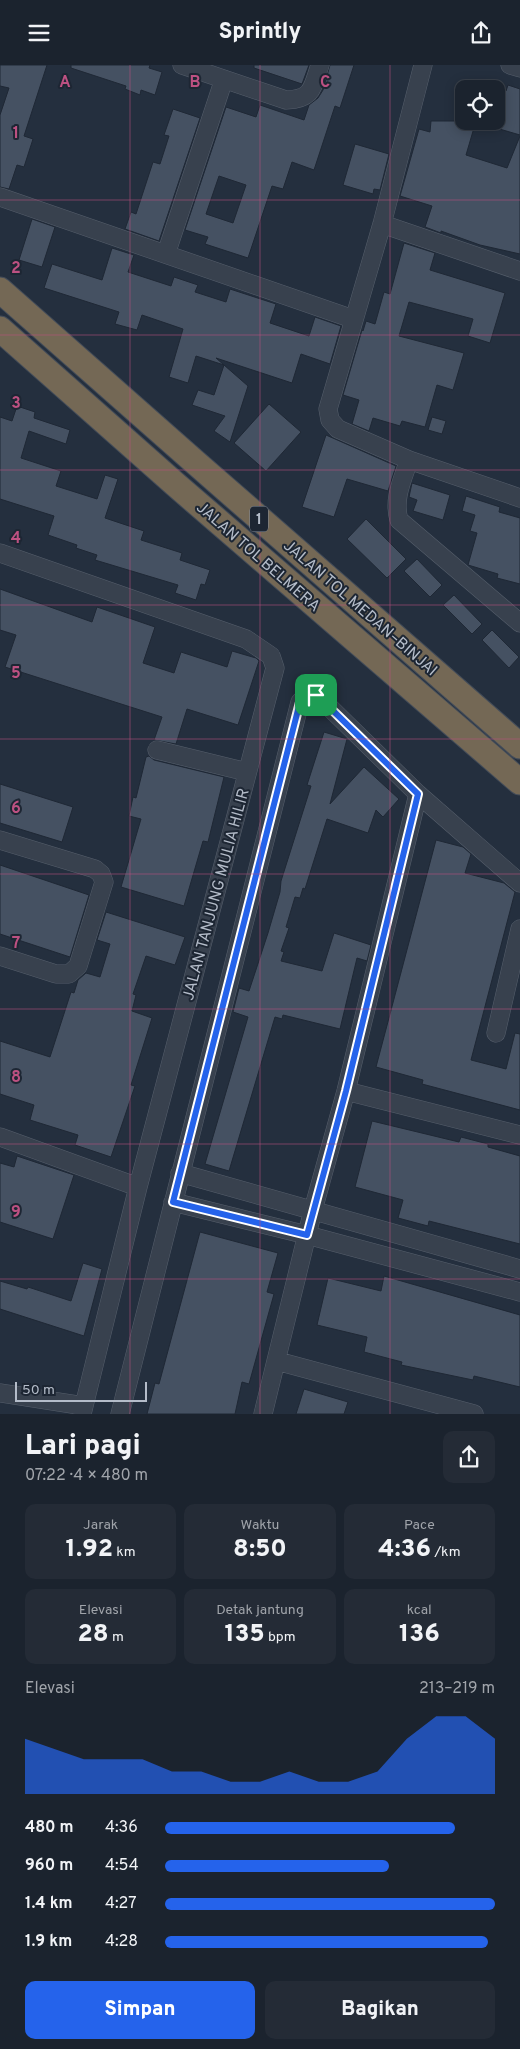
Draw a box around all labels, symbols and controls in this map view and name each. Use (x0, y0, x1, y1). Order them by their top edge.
icon: menu (25, 19, 53, 47)
text: Sprintly (219, 19, 301, 46)
icon: share (467, 19, 495, 47)
text: A (59, 73, 71, 93)
text: B (189, 73, 201, 93)
text: C (320, 73, 330, 93)
map controls (455, 80, 505, 130)
button: locate (455, 80, 505, 130)
text: 1 (13, 124, 19, 144)
text: 2 (11, 259, 21, 279)
text: 3 (11, 394, 21, 414)
street label: JALAN TOL BELMERA (192, 498, 324, 617)
road number: 1 (250, 507, 268, 531)
text: 4 (11, 529, 21, 549)
street label: JALAN TOL MEDAN–BINJAI (278, 536, 441, 681)
text: 5 (11, 664, 21, 684)
pin (295, 674, 337, 716)
icon: arrive (302, 681, 330, 709)
street label: JALAN TANJUNG MULIA HILIR (179, 786, 255, 1003)
text: 6 (11, 799, 21, 819)
text: 7 (12, 934, 20, 954)
text: 8 (11, 1068, 21, 1088)
text: 9 (11, 1203, 21, 1223)
scale bar (15, 1379, 148, 1402)
text: 50 m (22, 1382, 55, 1399)
text: Lari pagi (25, 1429, 141, 1465)
button: share (443, 1431, 495, 1483)
text: 07:22 · 4 × 480 m (25, 1466, 148, 1486)
text: Jarak (83, 1517, 118, 1534)
text: Waktu (241, 1517, 279, 1534)
text: Pace (404, 1517, 435, 1534)
text: 1.92 (66, 1534, 113, 1566)
text: 8:50 (233, 1534, 287, 1566)
text: 4:36 (378, 1534, 431, 1566)
text: km (113, 1544, 136, 1561)
text: /km (431, 1544, 461, 1561)
text: Elevasi (79, 1602, 123, 1619)
text: Detak jantung (216, 1602, 304, 1619)
text: kcal (407, 1602, 432, 1619)
text: 28 (78, 1619, 109, 1651)
text: 135 (224, 1619, 265, 1651)
text: 136 (399, 1619, 440, 1651)
text: m (109, 1629, 124, 1646)
text: bpm (265, 1629, 296, 1646)
text: Elevasi (25, 1679, 75, 1699)
text: 213–219 m (419, 1679, 495, 1699)
text: 480 m (25, 1818, 74, 1838)
text: 4:36 (105, 1818, 138, 1838)
text: 960 m (25, 1856, 73, 1876)
text: 4:54 (105, 1856, 139, 1876)
text: 1.4 km (25, 1894, 73, 1914)
text: 4:27 (105, 1894, 137, 1914)
text: 1.9 km (25, 1932, 72, 1952)
text: 4:28 (105, 1932, 138, 1952)
button: Simpan (25, 1981, 255, 2039)
button: Bagikan (265, 1981, 495, 2039)

